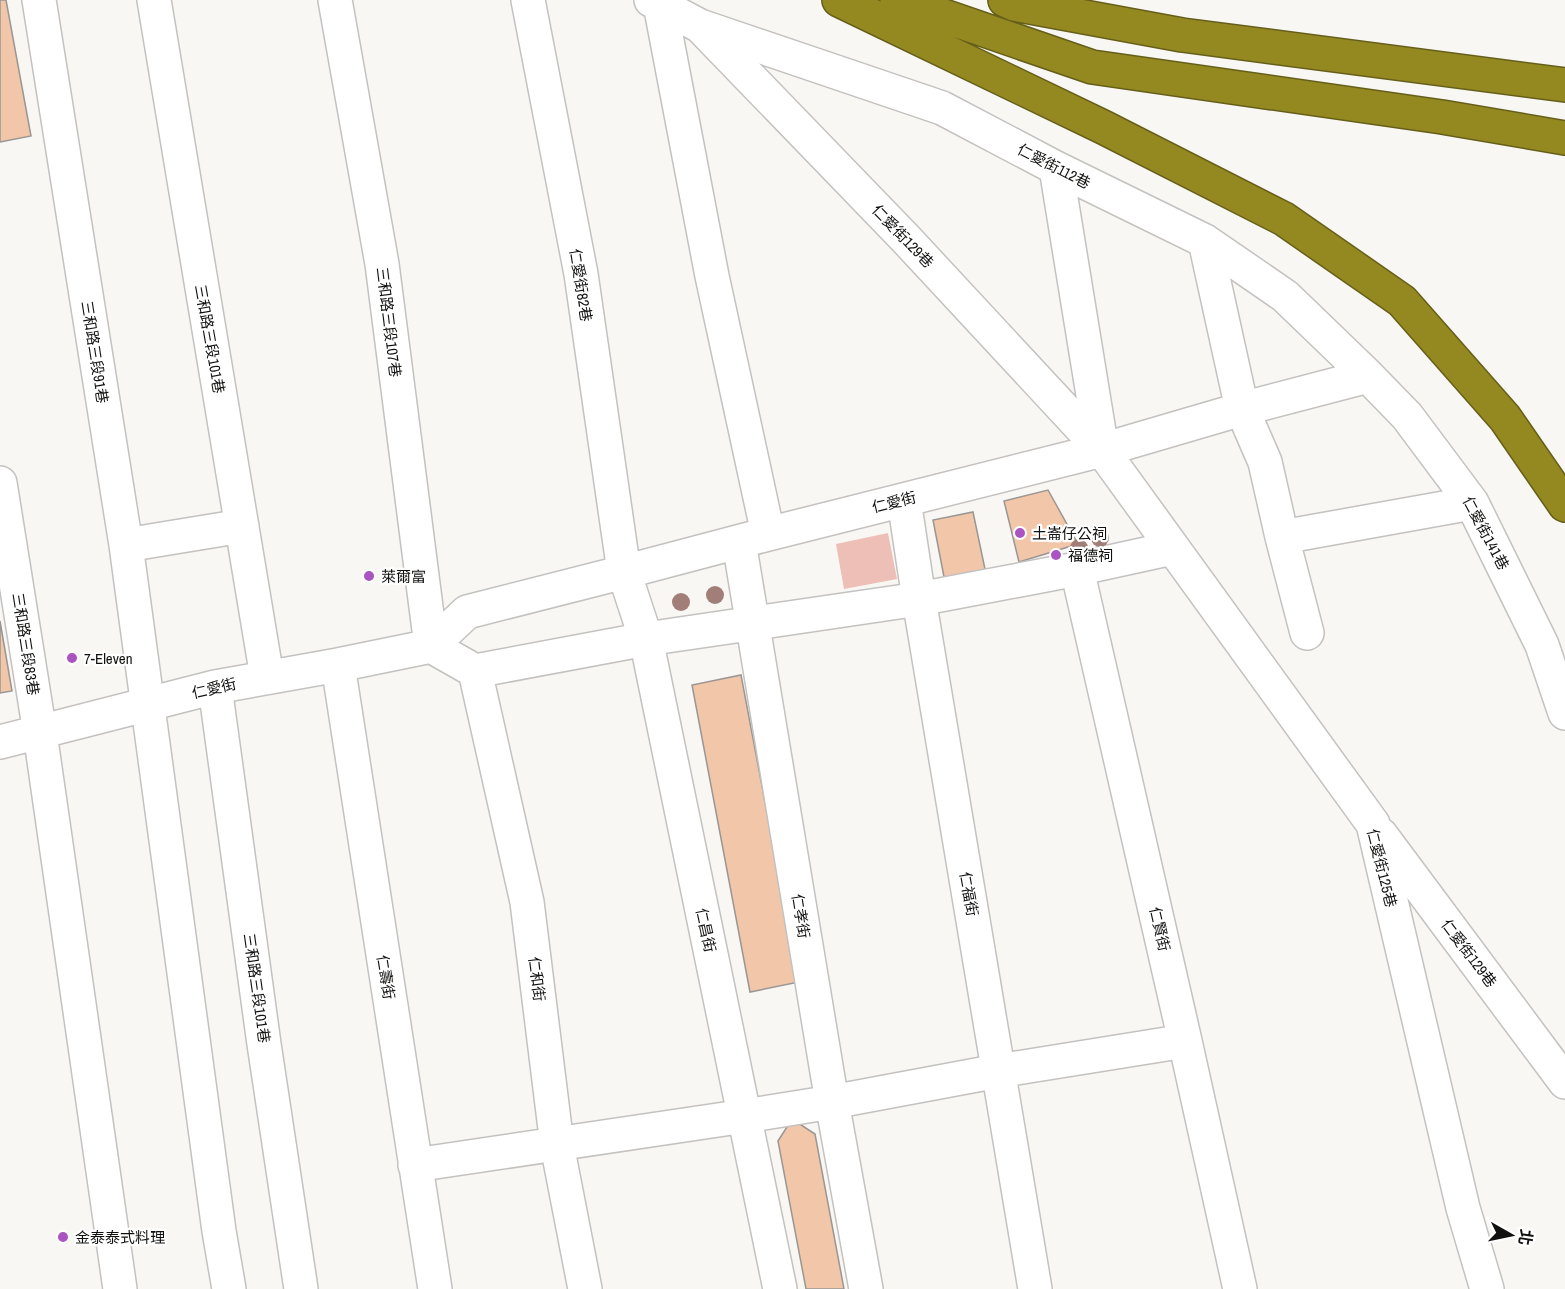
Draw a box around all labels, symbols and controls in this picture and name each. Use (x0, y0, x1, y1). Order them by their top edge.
street label: 仁愛街112巷 (1014, 139, 1094, 193)
street label: 仁愛街129巷 (867, 200, 939, 272)
street label: 仁愛街82巷 (565, 247, 597, 323)
street label: 三和路三段107巷 (372, 266, 406, 378)
street label: 三和路三段101巷 (190, 283, 230, 395)
street label: 三和路三段91巷 (77, 299, 113, 405)
street label: 仁愛街 (870, 486, 918, 518)
street label: 仁愛街141巷 (1458, 493, 1514, 573)
place label: 土崙仔公祠 (1032, 523, 1107, 544)
marker: 土崙仔公祠 (1013, 526, 1027, 540)
place label: 福德祠 (1068, 545, 1113, 566)
marker: 福德祠 (1049, 548, 1063, 562)
place label: 萊爾富 (381, 566, 426, 587)
marker: 萊爾富 (362, 569, 376, 583)
street label: 三和路三段83巷 (8, 591, 44, 697)
place label: 7-Eleven (84, 648, 133, 669)
marker: 7-Eleven (65, 651, 79, 665)
street label: 仁愛街 (190, 673, 238, 703)
street label: 仁愛街125巷 (1362, 826, 1402, 910)
street label: 仁福街 (955, 870, 983, 918)
street label: 仁孝街 (787, 892, 815, 940)
street label: 仁賢街 (1145, 905, 1175, 953)
street label: 仁昌街 (691, 906, 721, 954)
street label: 仁愛街129巷 (1436, 915, 1502, 991)
street label: 三和路三段101巷 (239, 932, 275, 1044)
street label: 仁壽街 (372, 953, 400, 1001)
street label: 仁和街 (524, 955, 550, 1003)
north arrow (1481, 1205, 1541, 1265)
place label: 金泰泰式料理 (75, 1227, 165, 1248)
text: 北 (1514, 1228, 1538, 1247)
marker: 金泰泰式料理 (56, 1230, 70, 1244)

